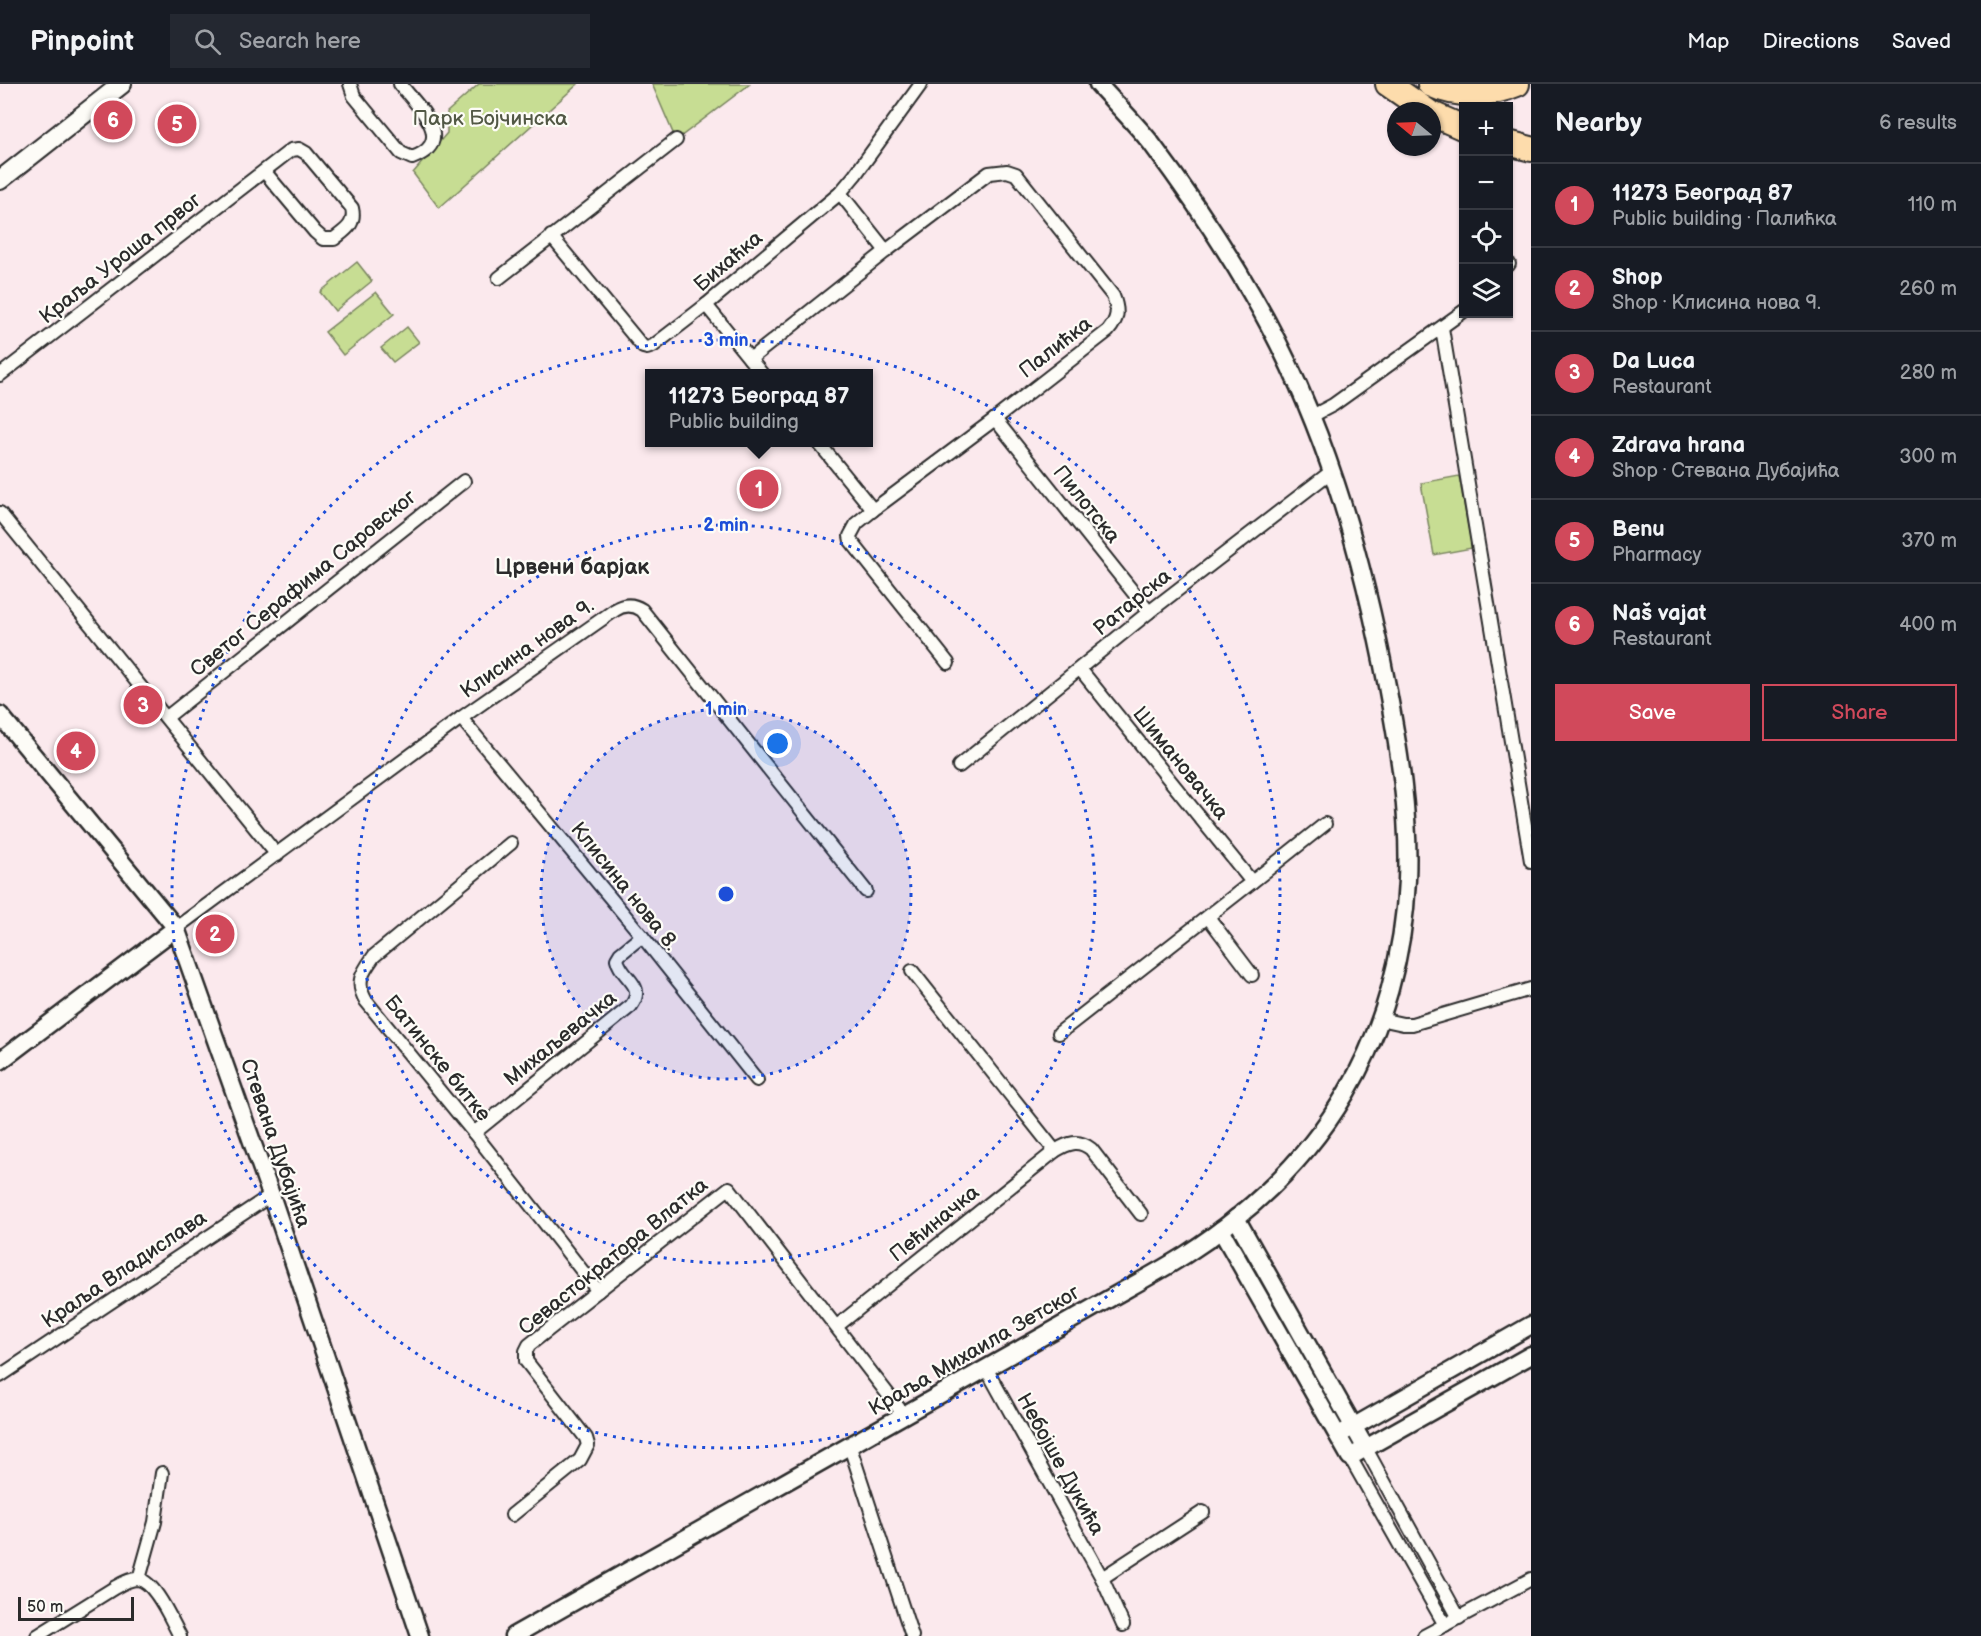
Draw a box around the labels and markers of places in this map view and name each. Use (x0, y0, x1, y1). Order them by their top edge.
pin: 6 (94, 98, 132, 142)
pin: 5 (158, 102, 196, 147)
pin: 1 (740, 466, 778, 512)
pin: 3 (124, 682, 162, 728)
pin: 4 (56, 728, 96, 774)
centre of rings (716, 884, 736, 904)
pin: 2 (196, 912, 234, 956)

